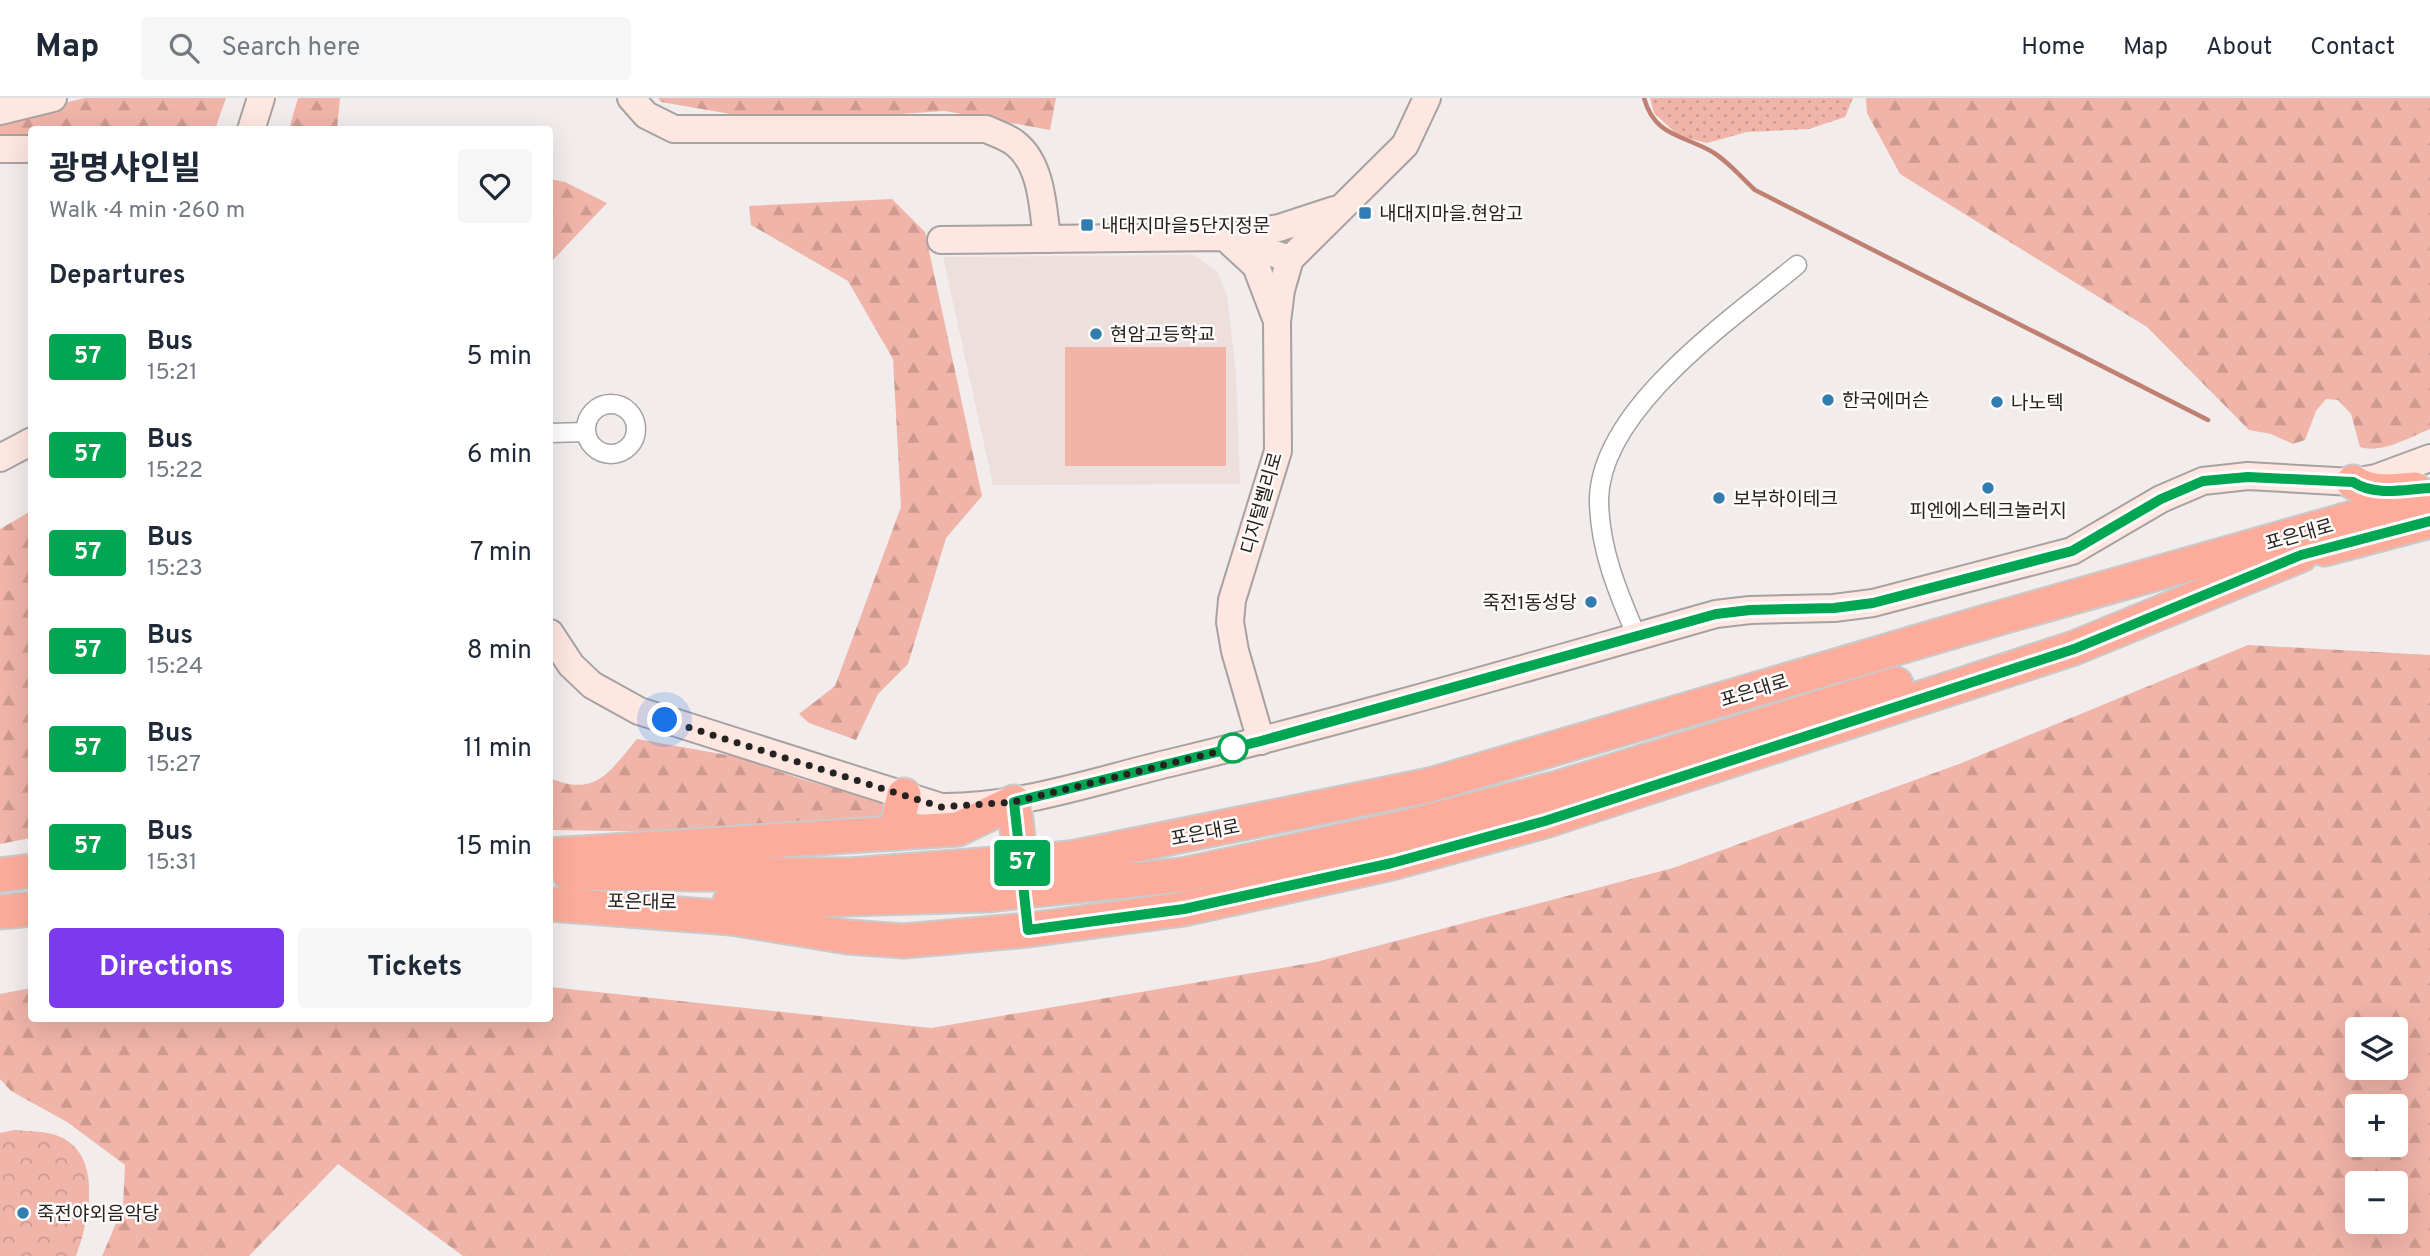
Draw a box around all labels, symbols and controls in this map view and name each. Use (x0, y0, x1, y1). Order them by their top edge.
search box (141, 17, 631, 80)
text: Map (35, 27, 99, 69)
icon: search (165, 29, 203, 67)
text: Search here (221, 32, 360, 65)
text: Home (2021, 33, 2085, 63)
text: Map (2123, 33, 2168, 63)
text: About (2206, 33, 2272, 63)
text: Contact (2310, 33, 2395, 63)
button: heart (458, 149, 532, 223)
text: 광명샤인빌 (49, 150, 201, 192)
text: Walk · 4 min · 260 m (49, 197, 245, 226)
place label: 내대지마을.현암고 (1379, 203, 1523, 227)
marker: 내대지마을.현암고 (1357, 205, 1373, 221)
place label: 내대지마을5단지정문 (1101, 215, 1270, 239)
marker: 내대지마을5단지정문 (1079, 217, 1095, 233)
text: Departures (49, 260, 186, 293)
place label: 현암고등학교 (1110, 324, 1215, 348)
text: Bus (147, 326, 193, 359)
marker: 현암고등학교 (1088, 326, 1104, 342)
text: 5 min (466, 341, 532, 374)
text: 57 (74, 342, 101, 372)
text: 15:21 (147, 359, 198, 388)
place label: 한국에머슨 (1842, 390, 1929, 414)
marker: 한국에머슨 (1820, 392, 1836, 408)
place label: 나노텍 (2011, 392, 2063, 416)
marker: 나노텍 (1989, 394, 2005, 410)
text: Bus (147, 424, 193, 457)
text: 6 min (467, 439, 532, 472)
text: 57 (74, 440, 101, 470)
street label: 디지털벨리로 (1237, 450, 1289, 557)
text: 15:22 (147, 457, 203, 486)
marker: 피엔에스테크놀러지 (1980, 480, 1996, 496)
place label: 보부하이테크 (1733, 488, 1838, 512)
marker: 보부하이테크 (1711, 490, 1727, 506)
place label: 피엔에스테크놀러지 (1909, 500, 2067, 524)
street label: 포은대로 (2263, 515, 2336, 557)
text: Bus (147, 522, 193, 555)
text: 7 min (470, 537, 532, 570)
text: 57 (74, 538, 101, 568)
text: 15:23 (147, 555, 203, 584)
place label: 죽전1동성당 (1483, 592, 1577, 616)
marker: 죽전1동성당 (1583, 594, 1599, 610)
text: Bus (147, 620, 193, 653)
text: 8 min (467, 635, 532, 668)
text: 57 (74, 636, 101, 666)
text: 15:24 (147, 653, 203, 682)
street label: 포은대로 (1718, 670, 1792, 714)
your location (647, 702, 682, 737)
text: Bus (147, 718, 193, 751)
text: 11 min (463, 733, 532, 766)
unlabelled marker (1218, 733, 1248, 763)
text: 57 (74, 734, 101, 764)
text: 15:27 (147, 751, 201, 780)
text: Bus (147, 816, 193, 849)
street label: 포은대로 (1169, 816, 1242, 852)
text: 15 min (457, 831, 532, 864)
text: 57 (74, 832, 101, 862)
line badge: 57 (990, 840, 1054, 886)
text: 57 (1008, 848, 1036, 878)
text: 15:31 (147, 849, 197, 878)
street label: 포은대로 (607, 890, 677, 916)
button: Directions (49, 928, 284, 1008)
button: Tickets (298, 928, 532, 1008)
map controls (2345, 1017, 2408, 1234)
button: layers (2345, 1017, 2408, 1080)
button: + (2345, 1094, 2408, 1157)
button: − (2345, 1171, 2408, 1234)
place label: 죽전야외음악당 (37, 1203, 159, 1227)
marker: 죽전야외음악당 (15, 1205, 31, 1221)

